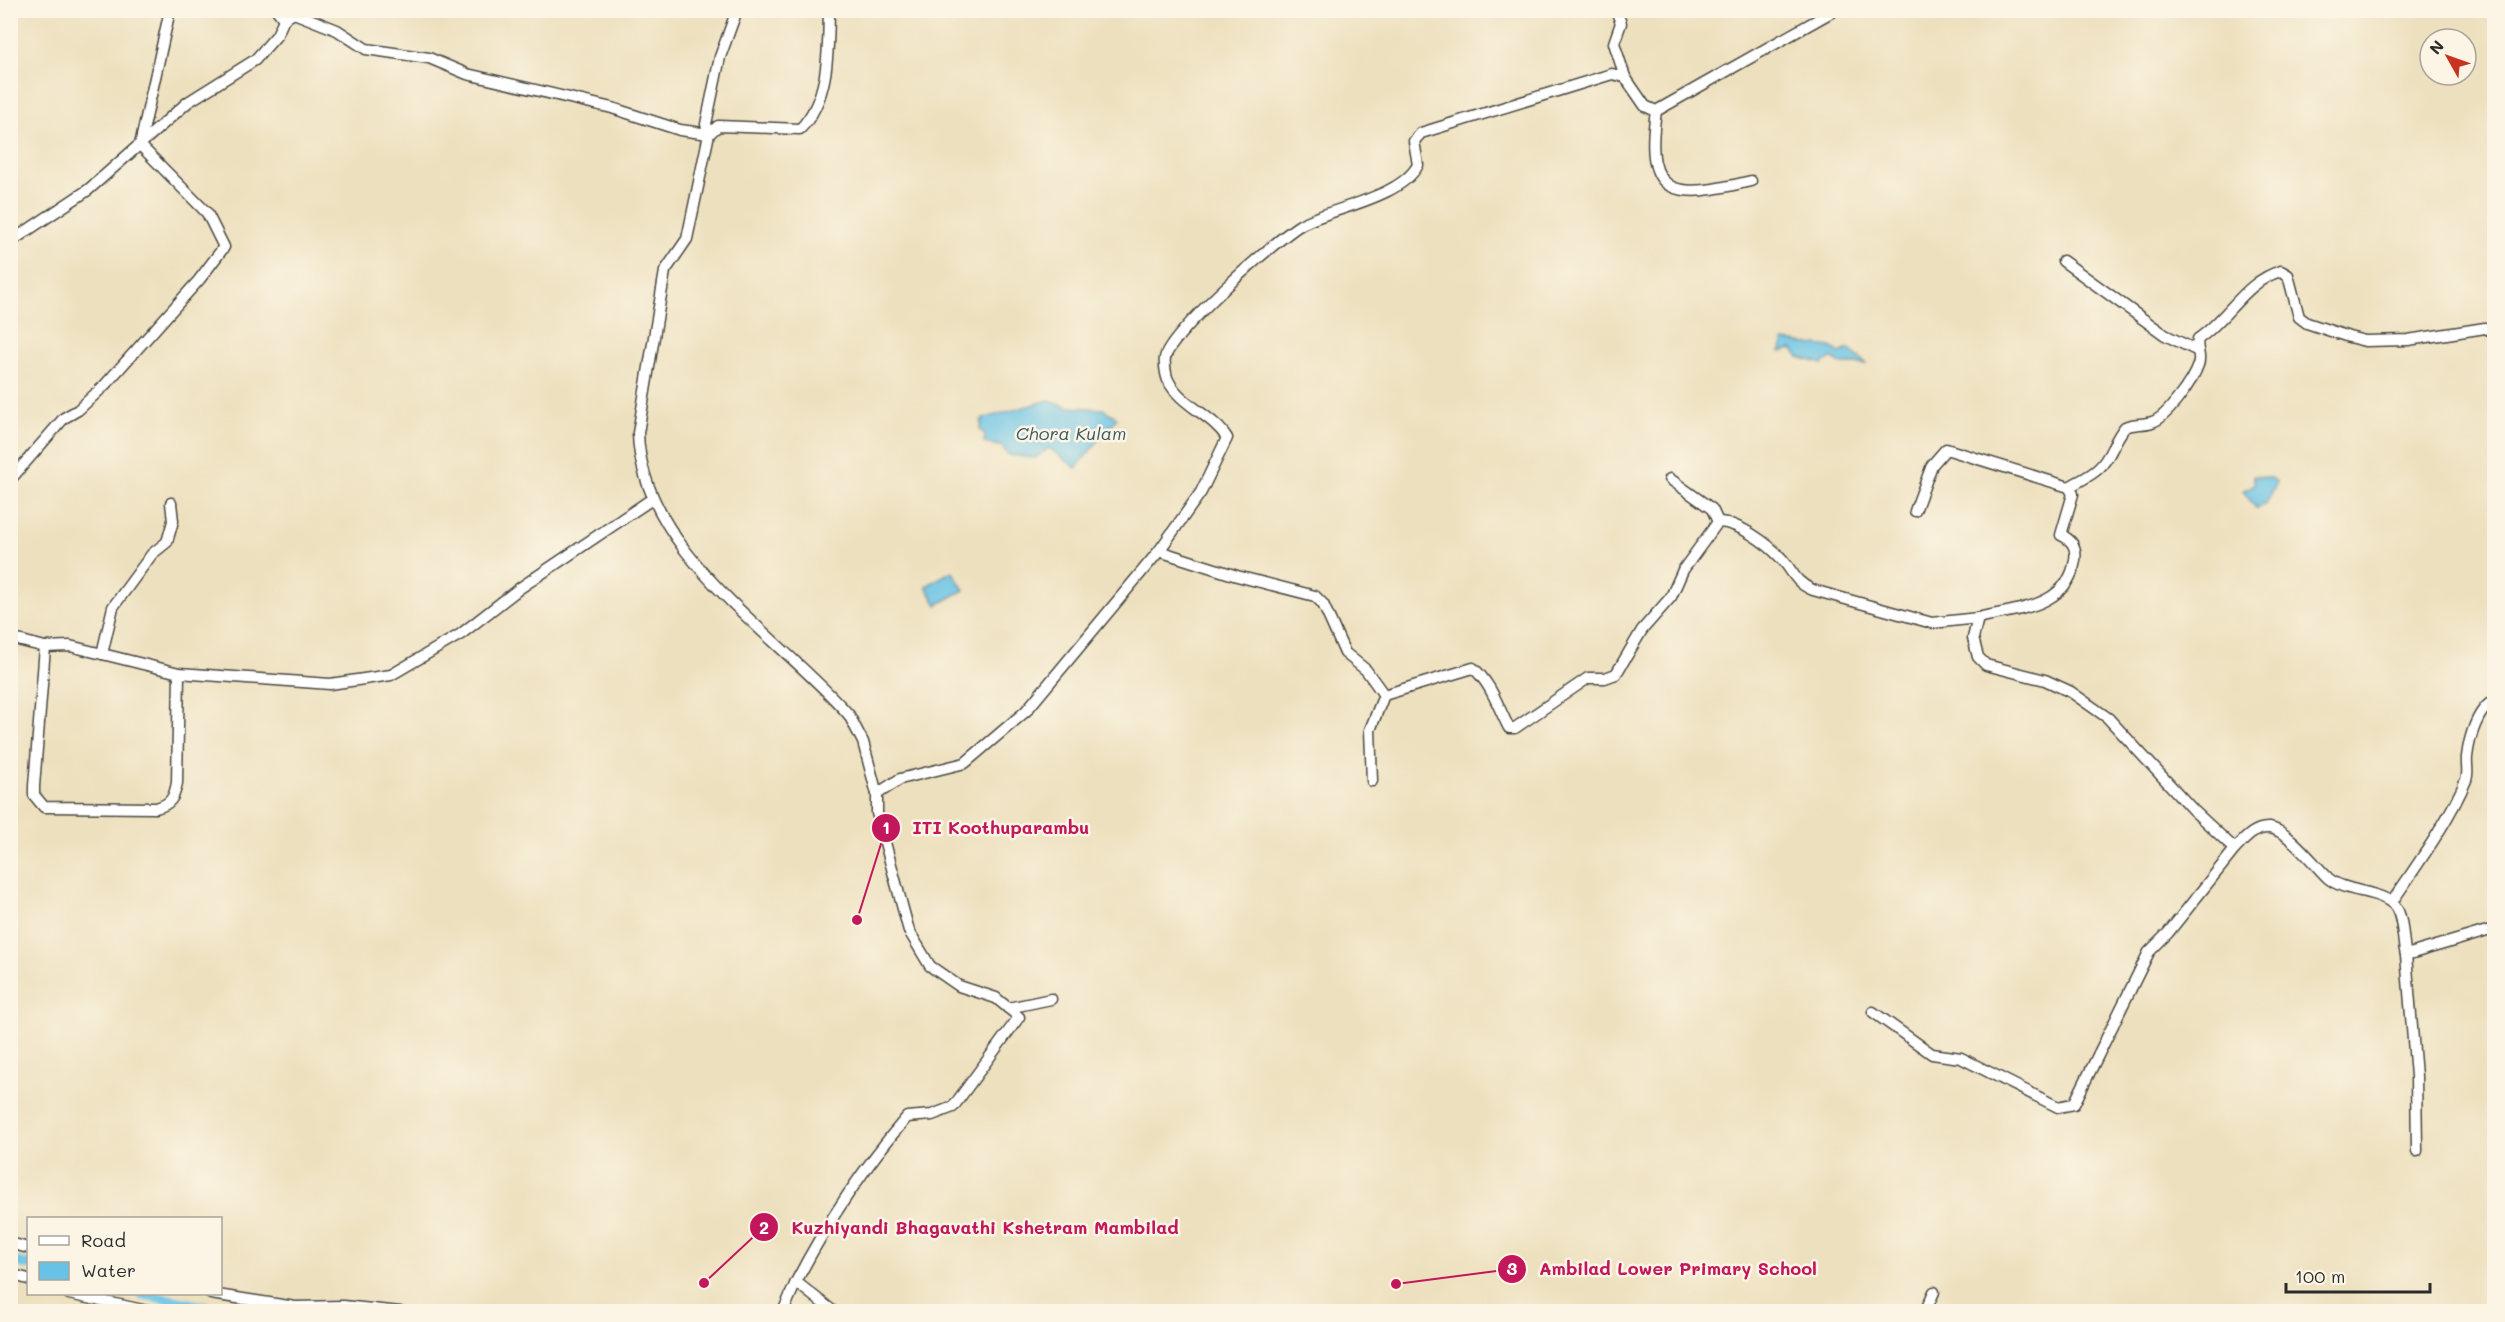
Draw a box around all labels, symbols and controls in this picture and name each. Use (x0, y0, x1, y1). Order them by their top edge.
north arrow (2418, 27, 2478, 87)
text: N (2424, 36, 2448, 58)
water label: Chora Kulam (1016, 421, 1126, 445)
callout: ITI Koothuparambu (871, 810, 1102, 846)
text: 1 (882, 815, 890, 839)
text: ITI Koothuparambu (913, 815, 1089, 839)
callout: Kuzhiyandi Bhagavathi Kshetram Mambilad (749, 1209, 1191, 1245)
text: 2 (759, 1215, 769, 1239)
text: Kuzhiyandi Bhagavathi Kshetram Mambilad (791, 1215, 1179, 1239)
legend (27, 1217, 222, 1295)
text: Road (81, 1228, 126, 1252)
callout: Ambilad Lower Primary School (1497, 1251, 1829, 1287)
text: 3 (1507, 1256, 1518, 1280)
text: Ambilad Lower Primary School (1539, 1256, 1817, 1280)
scale bar (2286, 1256, 2430, 1294)
text: Water (81, 1258, 136, 1282)
text: 100 m (2295, 1264, 2345, 1288)

